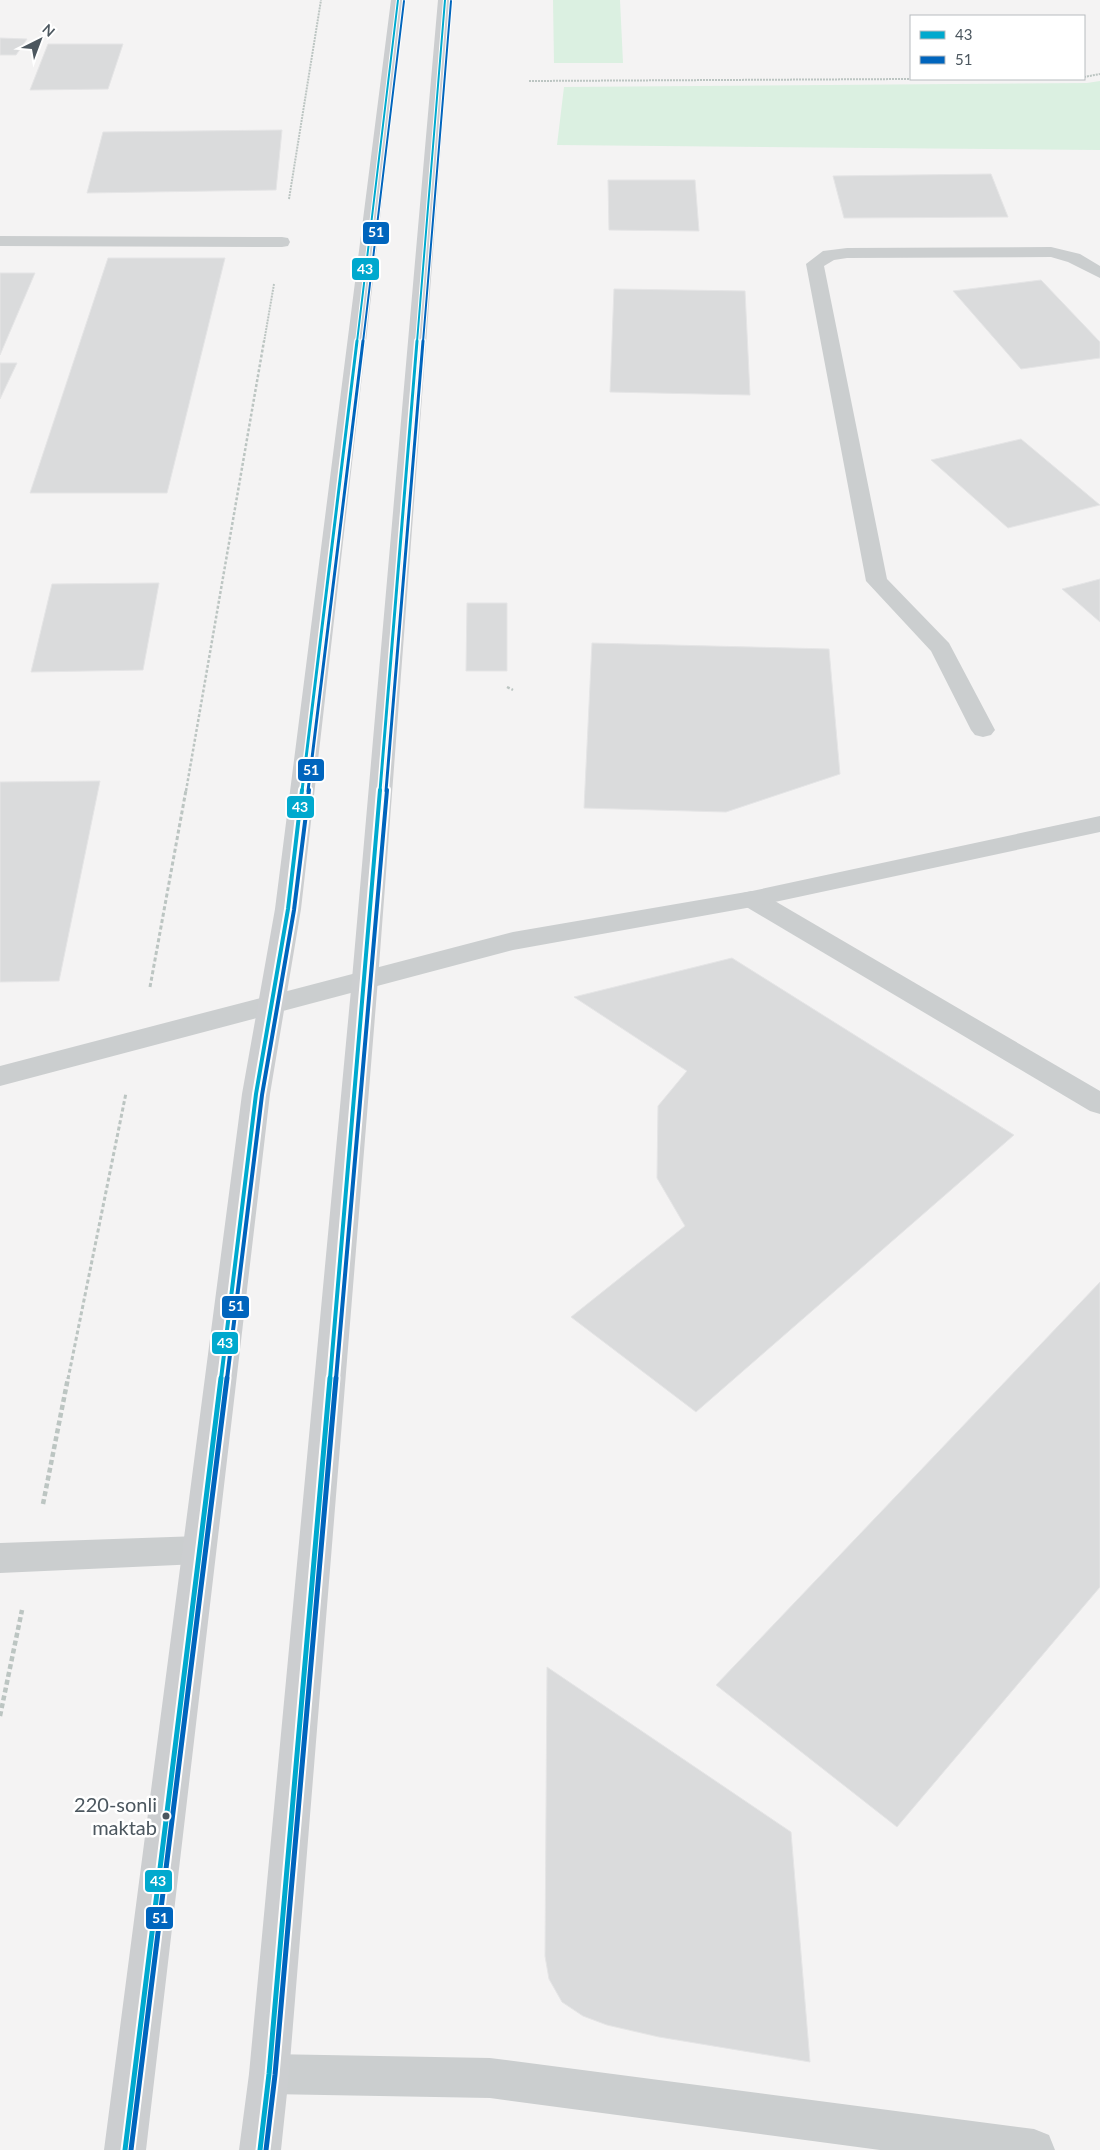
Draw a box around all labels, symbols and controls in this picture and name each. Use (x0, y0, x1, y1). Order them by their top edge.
north arrow (15, 15, 65, 65)
legend (910, 15, 1085, 80)
text: N (39, 20, 59, 40)
text: 43 (955, 25, 972, 43)
text: 51 (955, 50, 972, 68)
line badge: 51 (362, 221, 390, 245)
text: 51 (368, 223, 384, 240)
line badge: 43 (351, 257, 380, 281)
text: 43 (357, 260, 373, 277)
line badge: 51 (297, 758, 325, 782)
text: 51 (303, 761, 319, 778)
line badge: 43 (286, 795, 315, 819)
text: 43 (292, 798, 308, 815)
line badge: 51 (221, 1295, 250, 1319)
text: 51 (228, 1297, 244, 1314)
line badge: 43 (211, 1331, 239, 1355)
text: 43 (217, 1334, 233, 1351)
place label: 220-sonli maktab (74, 1792, 157, 1839)
marker: 220-sonli maktab (161, 1811, 171, 1821)
line badge: 43 (144, 1869, 173, 1893)
text: 43 (150, 1872, 166, 1889)
line badge: 51 (145, 1906, 174, 1930)
text: 51 (152, 1909, 168, 1926)

